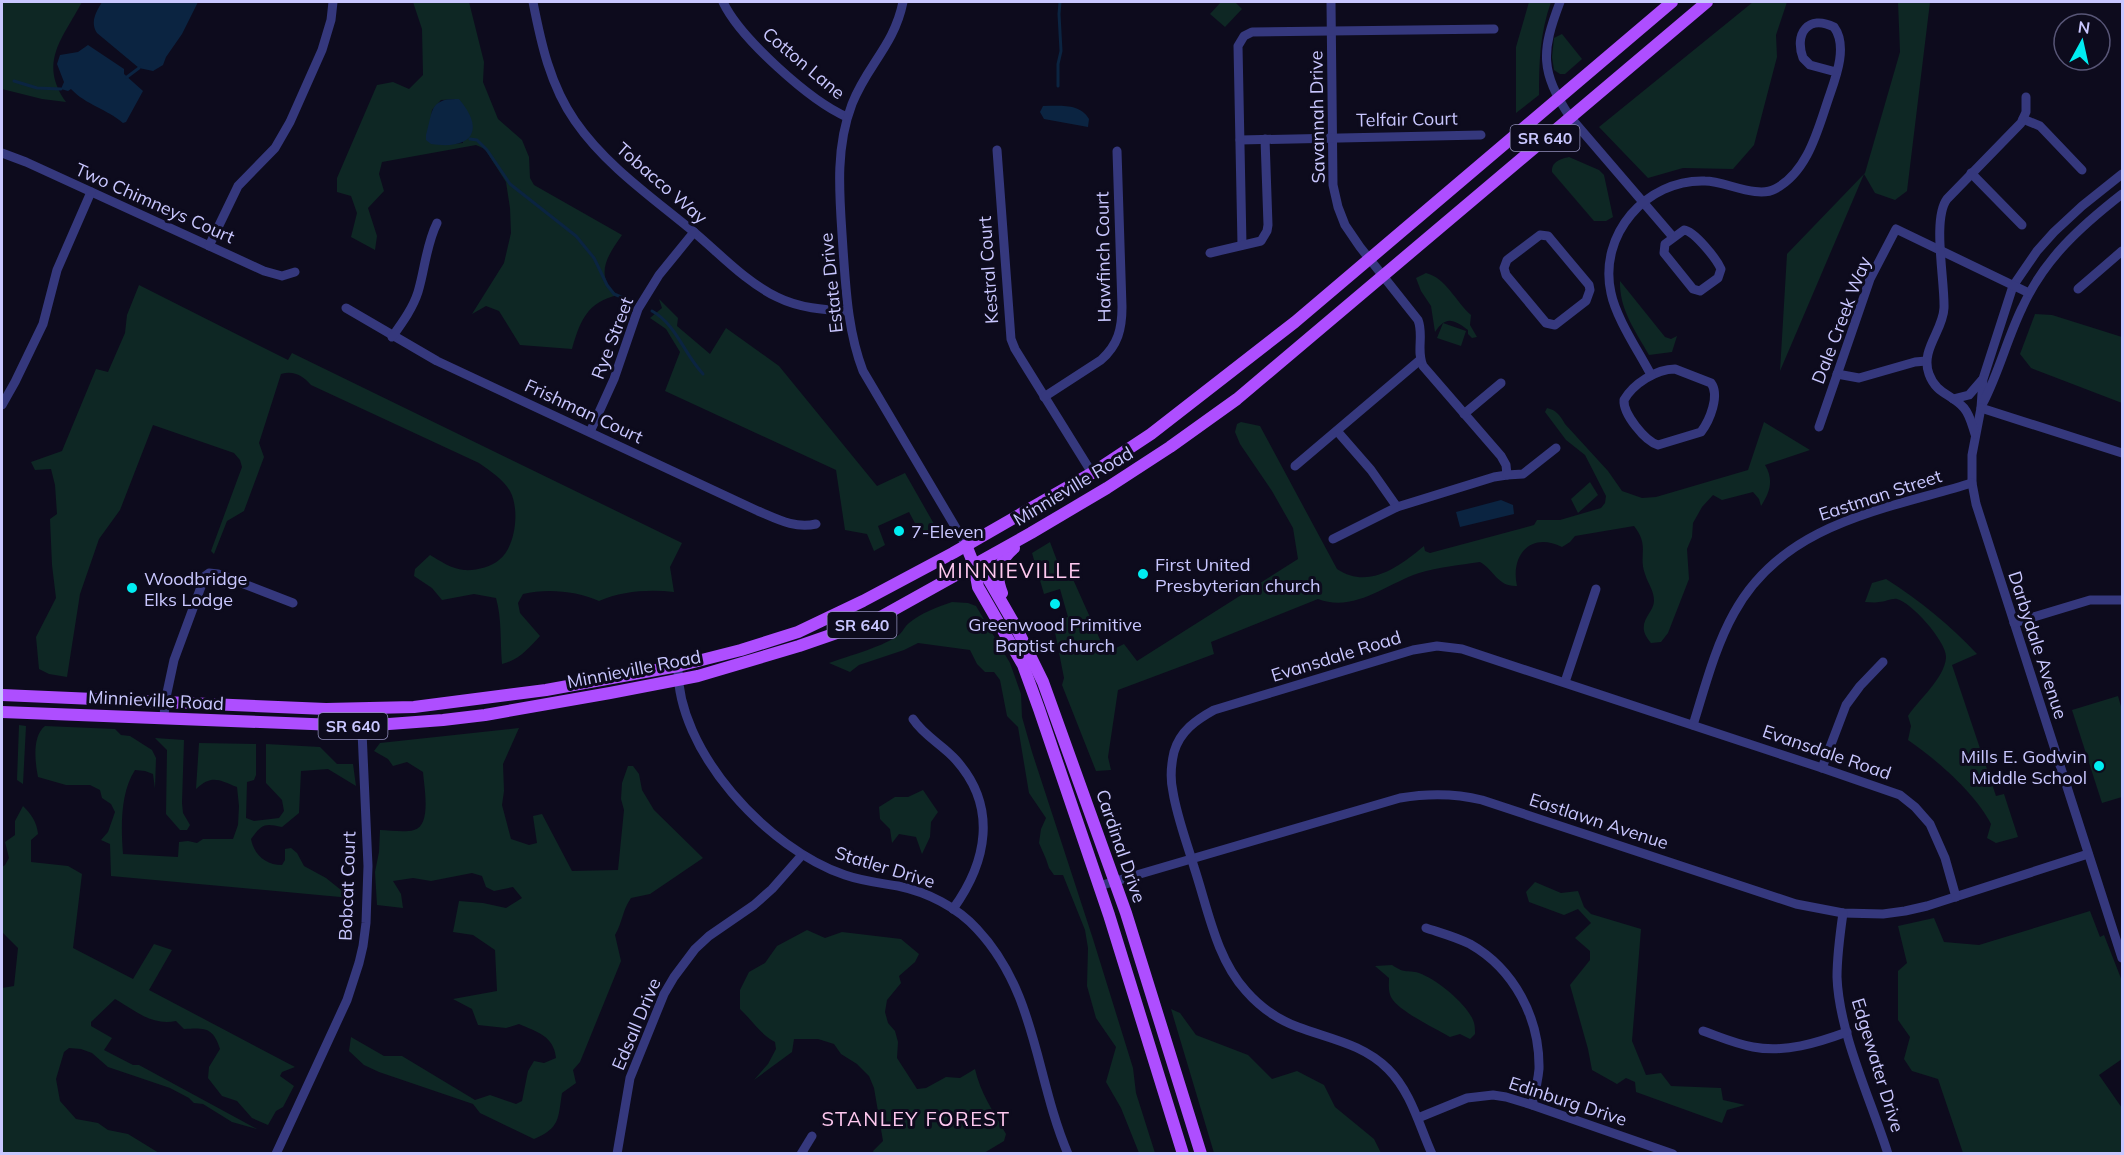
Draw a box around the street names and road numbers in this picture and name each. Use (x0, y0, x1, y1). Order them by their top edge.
street label: Cotton Lane (758, 22, 850, 104)
street label: Savannah Drive (1304, 50, 1330, 184)
street label: Telfair Court (1356, 107, 1458, 131)
road number: SR 640 (1510, 125, 1580, 151)
street label: Tobacco Way (612, 137, 713, 229)
street label: Two Chimneys Court (72, 158, 238, 248)
street label: Hawfinch Court (1090, 191, 1116, 323)
street label: Kestral Court (973, 215, 1003, 325)
street label: Estate Drive (814, 232, 848, 334)
street label: Dale Creek Way (1806, 253, 1876, 387)
street label: Rye Street (586, 294, 638, 382)
street label: Frishman Court (521, 374, 647, 448)
street label: Minnieville Road (1009, 441, 1137, 531)
street label: Eastman Street (1816, 464, 1944, 526)
street label: Darbydale Avenue (2003, 568, 2073, 722)
road number: SR 640 (828, 612, 896, 638)
street label: Evansdale Road (1268, 625, 1404, 687)
street label: Minnieville Road (565, 645, 703, 693)
street label: Minnieville Road (88, 685, 224, 715)
road number: SR 640 (318, 713, 388, 739)
street label: Evansdale Road (1760, 719, 1894, 785)
street label: Cardinal Drive (1091, 786, 1151, 906)
street label: Eastlawn Avenue (1527, 788, 1671, 854)
street label: Bobcat Court (334, 831, 360, 941)
street label: Statler Drive (832, 841, 938, 893)
street label: Edsall Drive (606, 974, 666, 1074)
street label: Edgewater Drive (1847, 995, 1909, 1135)
street label: Edinburg Drive (1506, 1071, 1630, 1131)

